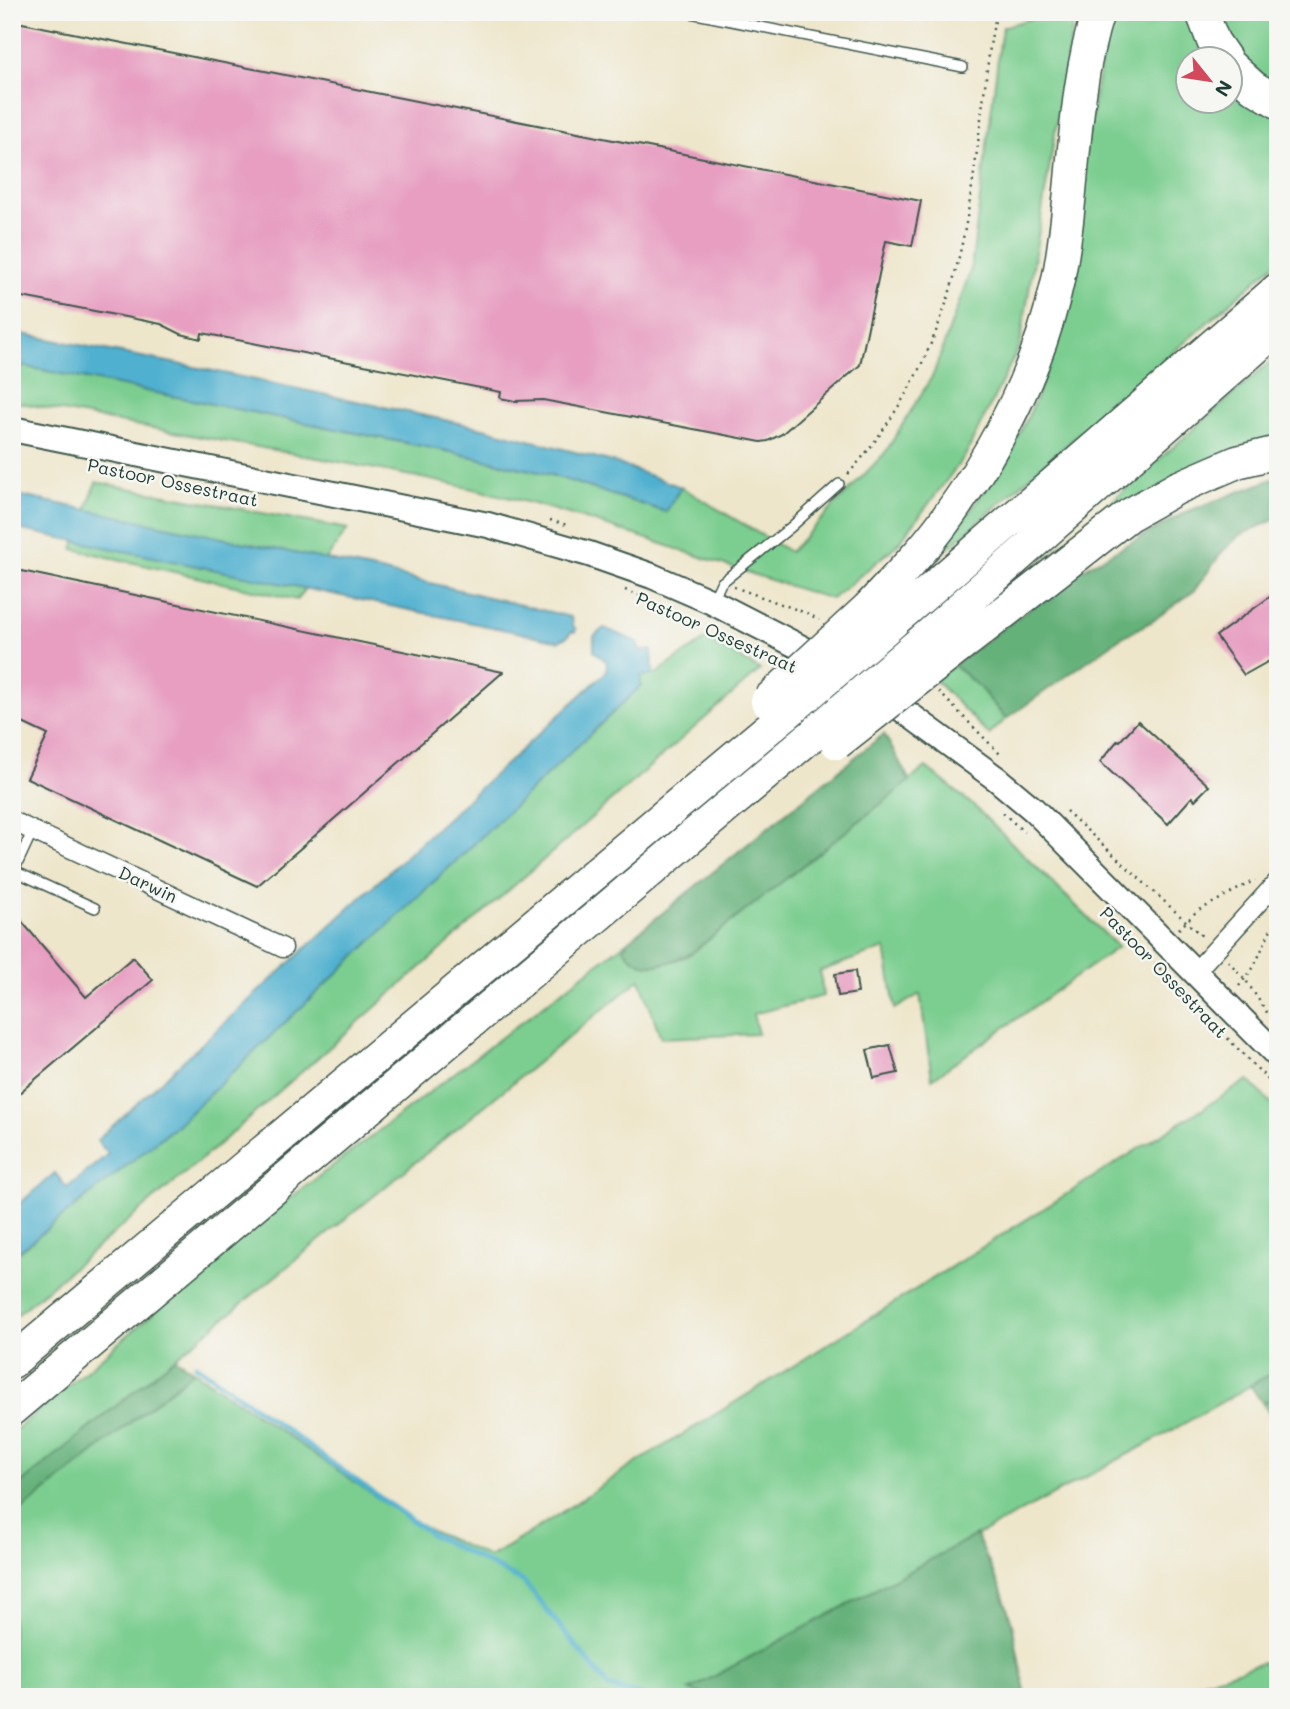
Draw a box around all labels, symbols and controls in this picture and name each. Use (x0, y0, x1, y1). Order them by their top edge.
north arrow (1174, 46, 1244, 116)
text: N (1210, 76, 1239, 101)
street label: Pastoor Ossestraat (85, 452, 261, 512)
street label: Pastoor Ossestraat (633, 586, 801, 678)
street label: Darwin (115, 860, 181, 908)
street label: Pastoor Ossestraat (1095, 901, 1233, 1043)

